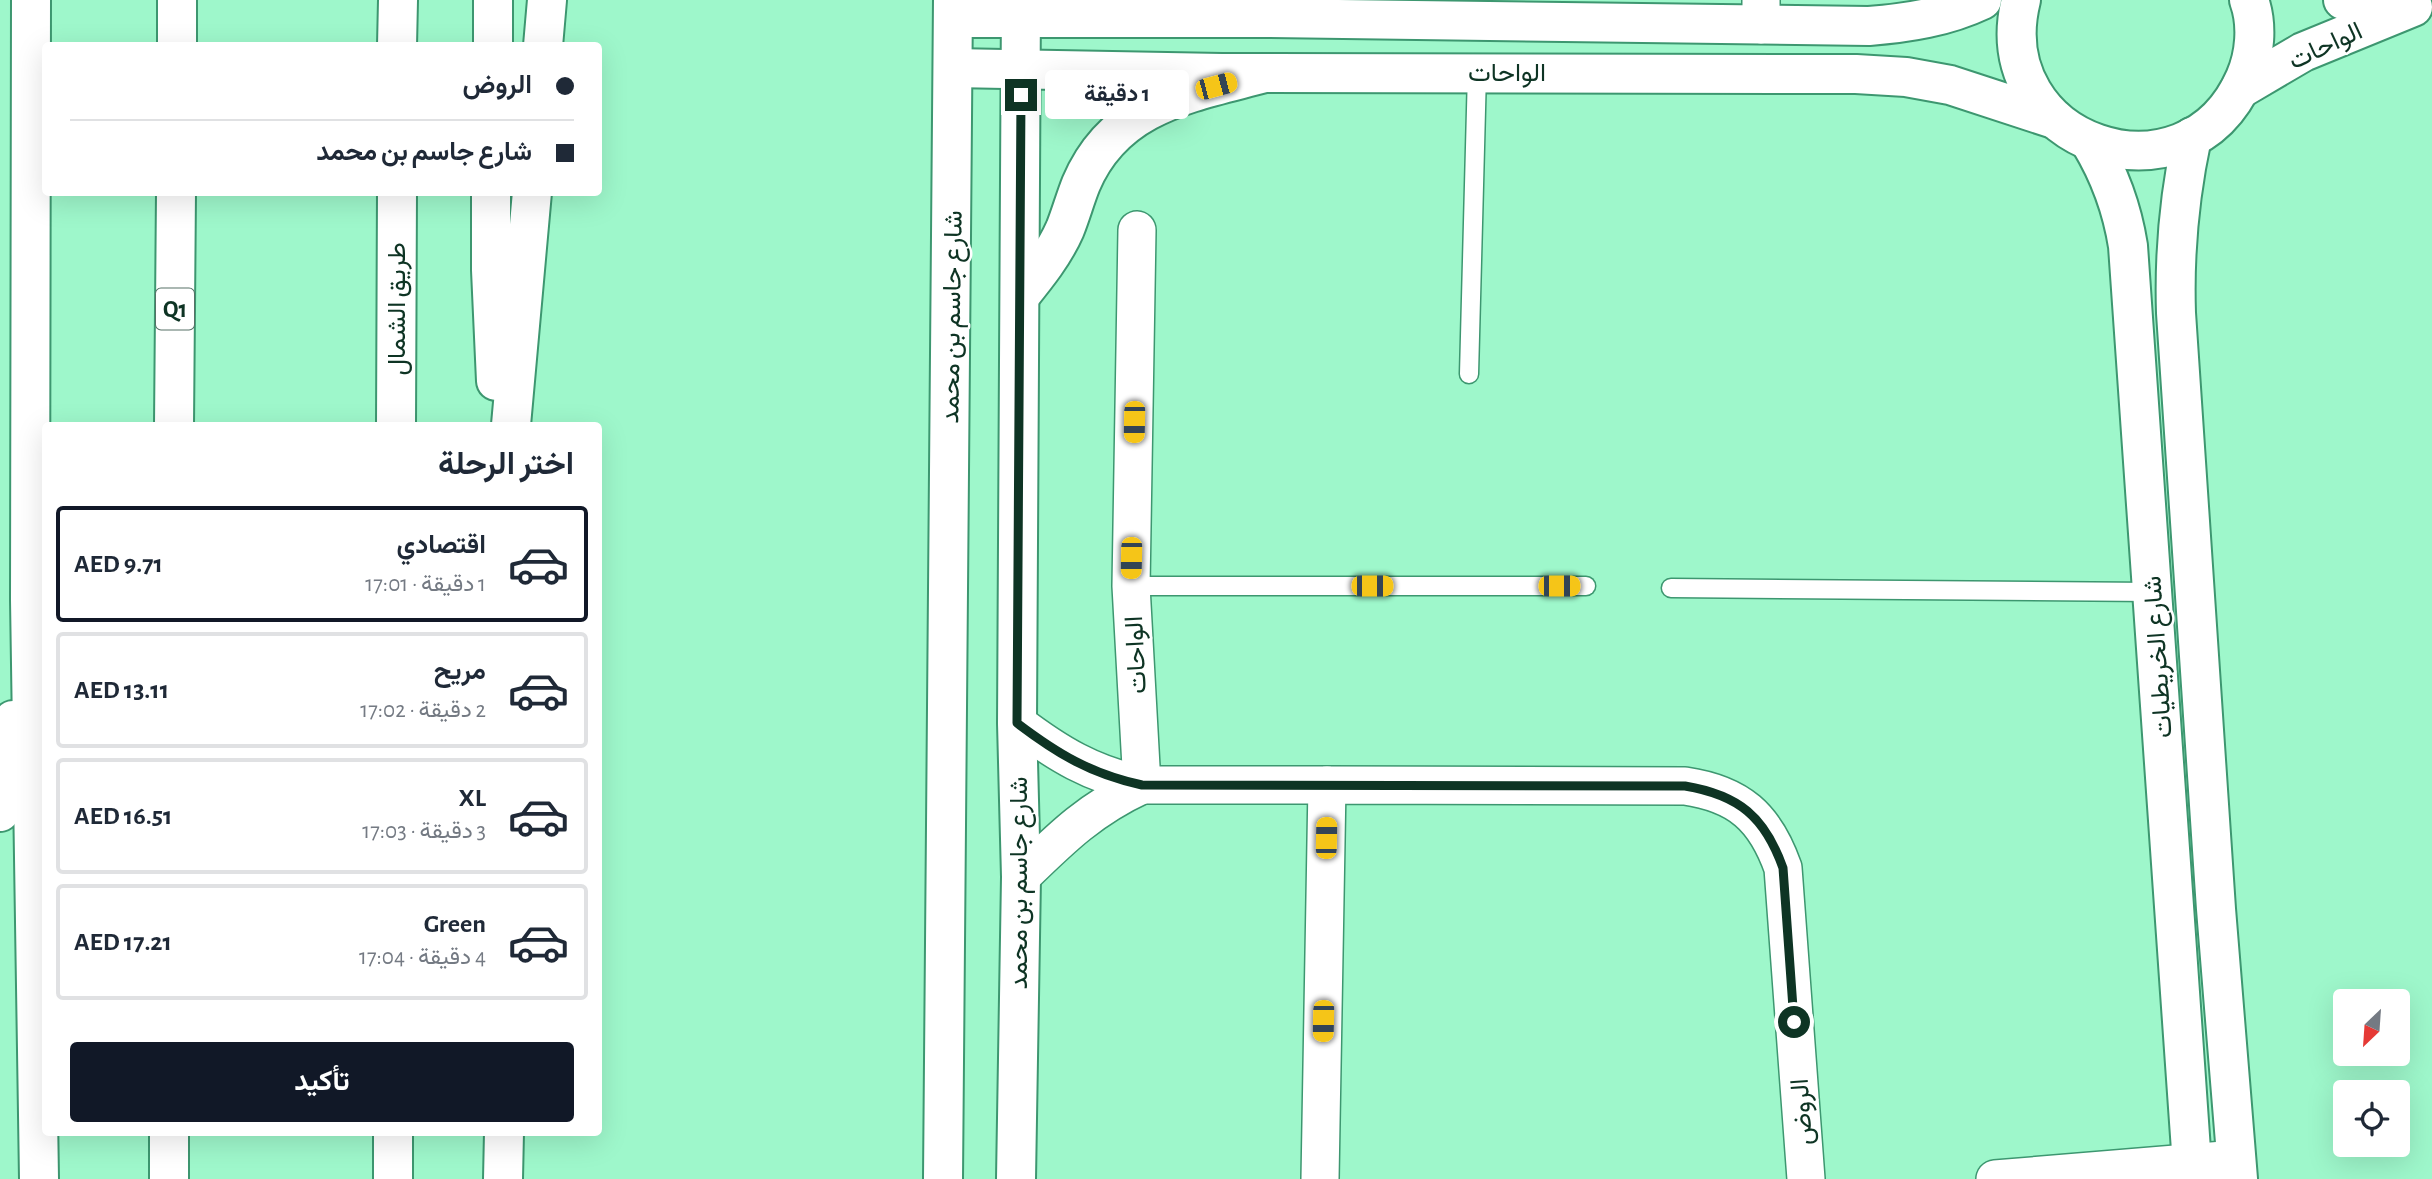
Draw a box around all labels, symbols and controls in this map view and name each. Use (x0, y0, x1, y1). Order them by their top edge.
street label: الواحات (2285, 18, 2367, 76)
street label: الواحات (1468, 60, 1546, 88)
callout: 1 دقيقة (1046, 70, 1189, 119)
car (1193, 70, 1240, 102)
text: الروض (462, 72, 532, 98)
route end (1005, 79, 1037, 111)
text: 1 دقيقة (1084, 83, 1150, 106)
text: شارع جاسم بن محمد (316, 139, 532, 165)
street label: شارع جاسم بن محمد (937, 210, 971, 424)
street label: طريق الشمال (384, 242, 412, 376)
road number: Q1 (156, 288, 194, 330)
car (1124, 401, 1145, 443)
text: اختر الرحلة (438, 448, 574, 480)
text: اقتصادي (397, 532, 486, 558)
icon: car (507, 533, 570, 596)
car (1121, 537, 1142, 579)
text: AED 9.71 (74, 551, 163, 577)
text: 1 دقيقة · 17:01 (365, 573, 486, 596)
street label: شارع الخريطيات (2139, 575, 2181, 739)
car (1352, 576, 1394, 597)
car (1539, 576, 1581, 597)
street label: الواحات (1121, 615, 1153, 695)
text: مريح (434, 658, 486, 684)
icon: car (507, 659, 570, 722)
text: AED 13.11 (74, 677, 169, 703)
text: 2 دقيقة · 17:02 (360, 699, 486, 722)
street label: شارع جاسم بن محمد (1006, 776, 1036, 990)
text: XL (459, 785, 486, 811)
icon: car (507, 785, 570, 848)
text: AED 16.51 (74, 803, 172, 829)
car (1316, 817, 1337, 859)
text: 3 دقيقة · 17:03 (362, 820, 486, 843)
text: Green (424, 911, 486, 937)
icon: car (507, 911, 570, 974)
text: AED 17.21 (74, 929, 172, 955)
text: 4 دقيقة · 17:04 (359, 946, 486, 969)
north arrow (2333, 989, 2410, 1066)
map controls (2333, 989, 2410, 1157)
car (1313, 1000, 1334, 1042)
route start (1778, 1006, 1810, 1038)
button: تأكيد (70, 1042, 574, 1122)
street label: الروض (1787, 1077, 1819, 1146)
button: locate (2333, 1080, 2410, 1157)

